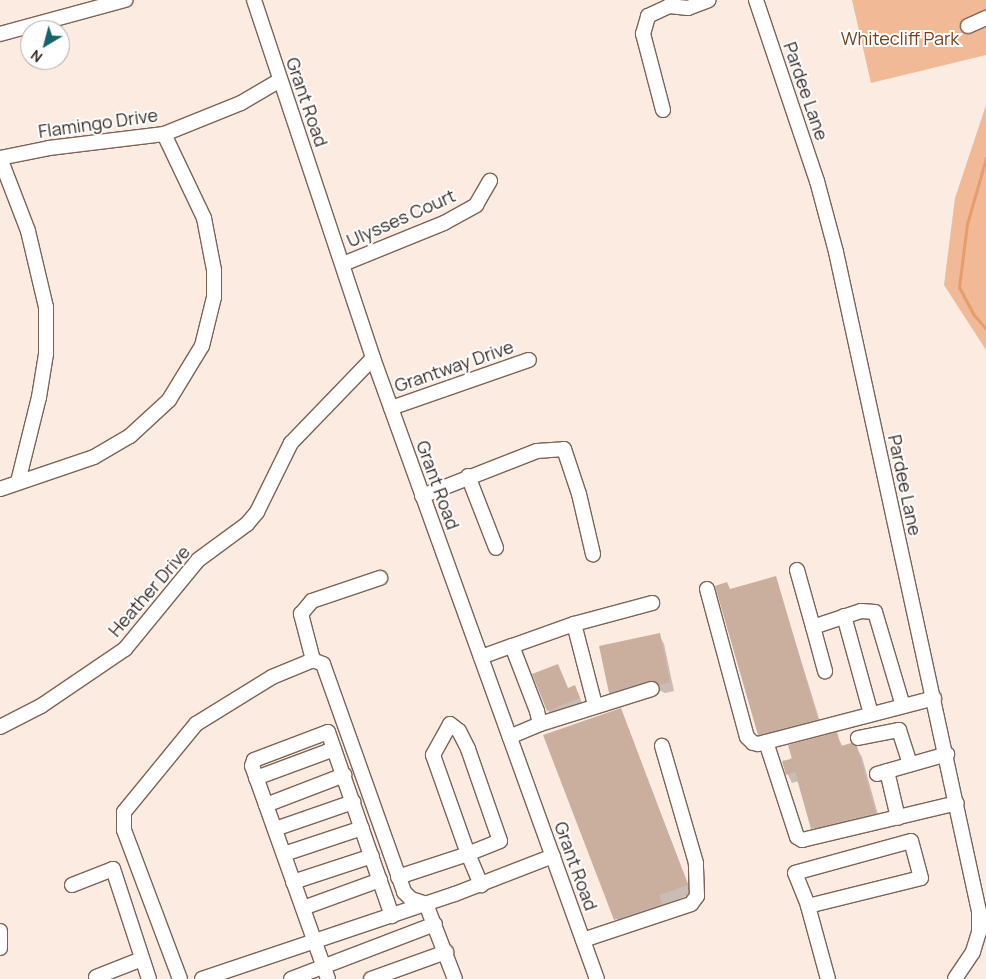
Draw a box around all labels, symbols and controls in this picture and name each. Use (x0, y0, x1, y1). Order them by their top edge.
north arrow (20, 20, 70, 70)
park label: Whitecliff Park (841, 27, 959, 49)
street label: Pardee Lane (779, 39, 833, 143)
text: N (27, 46, 46, 67)
street label: Grant Road (282, 55, 332, 149)
street label: Flamingo Drive (37, 104, 159, 142)
street label: Ulysses Court (343, 184, 459, 252)
street label: Grantway Drive (392, 336, 516, 396)
street label: Pardee Lane (884, 433, 926, 537)
street label: Grant Road (412, 438, 464, 532)
street label: Heather Drive (104, 541, 194, 641)
street label: Grant Road (550, 819, 602, 913)

